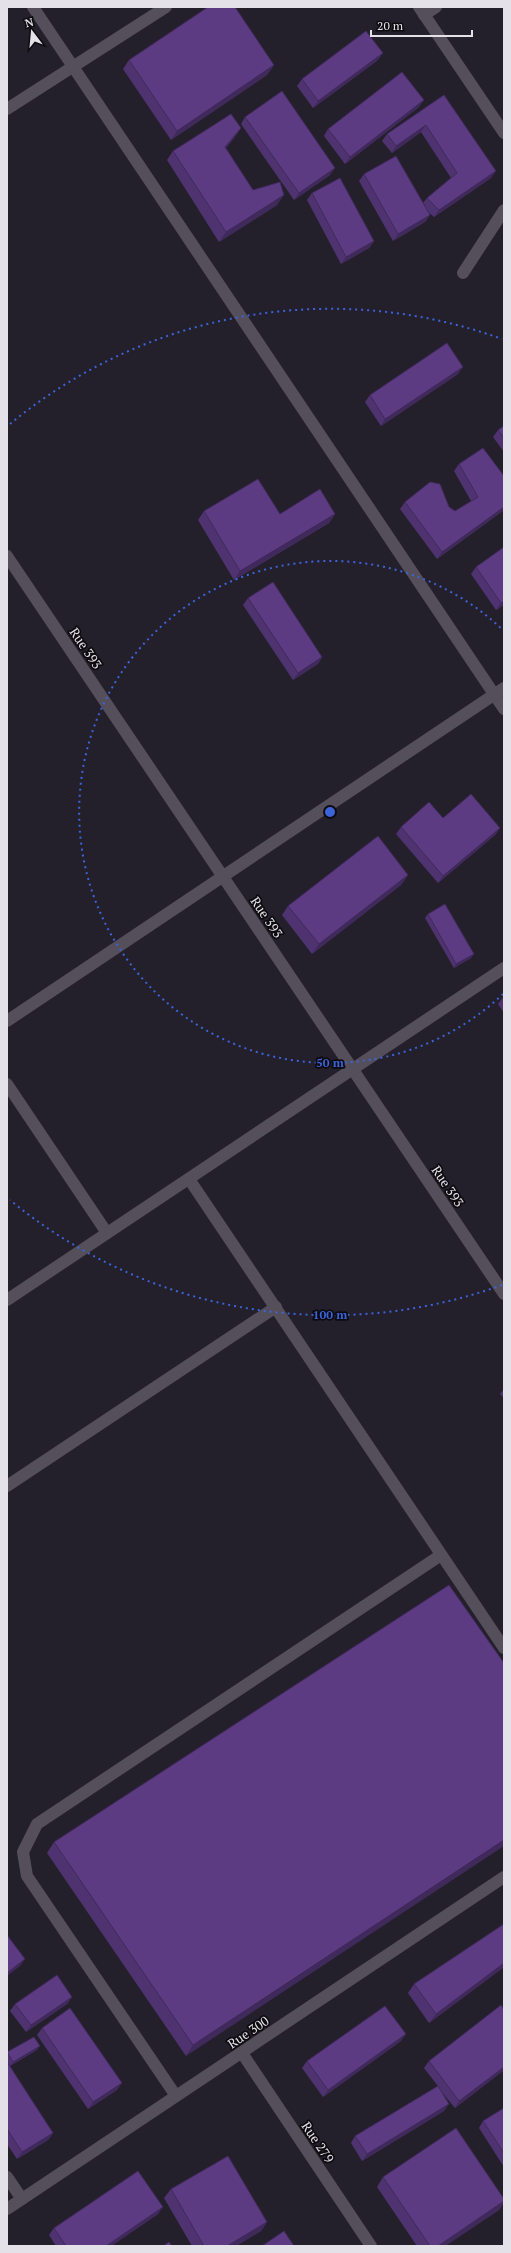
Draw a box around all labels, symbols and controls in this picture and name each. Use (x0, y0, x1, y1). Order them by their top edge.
north arrow (12, 12, 52, 52)
scale bar (371, 12, 472, 38)
text: N (23, 14, 36, 30)
text: 20 m (377, 18, 404, 33)
street label: Rue 393 (66, 624, 106, 672)
centre of rings (323, 805, 337, 819)
street label: Rue 393 (247, 893, 287, 941)
text: 50 m (316, 1055, 344, 1070)
street label: Rue 393 (428, 1162, 468, 1210)
text: 100 m (313, 1307, 347, 1322)
street label: Rue 300 (224, 2012, 272, 2052)
street label: Rue 279 (298, 2118, 338, 2166)

